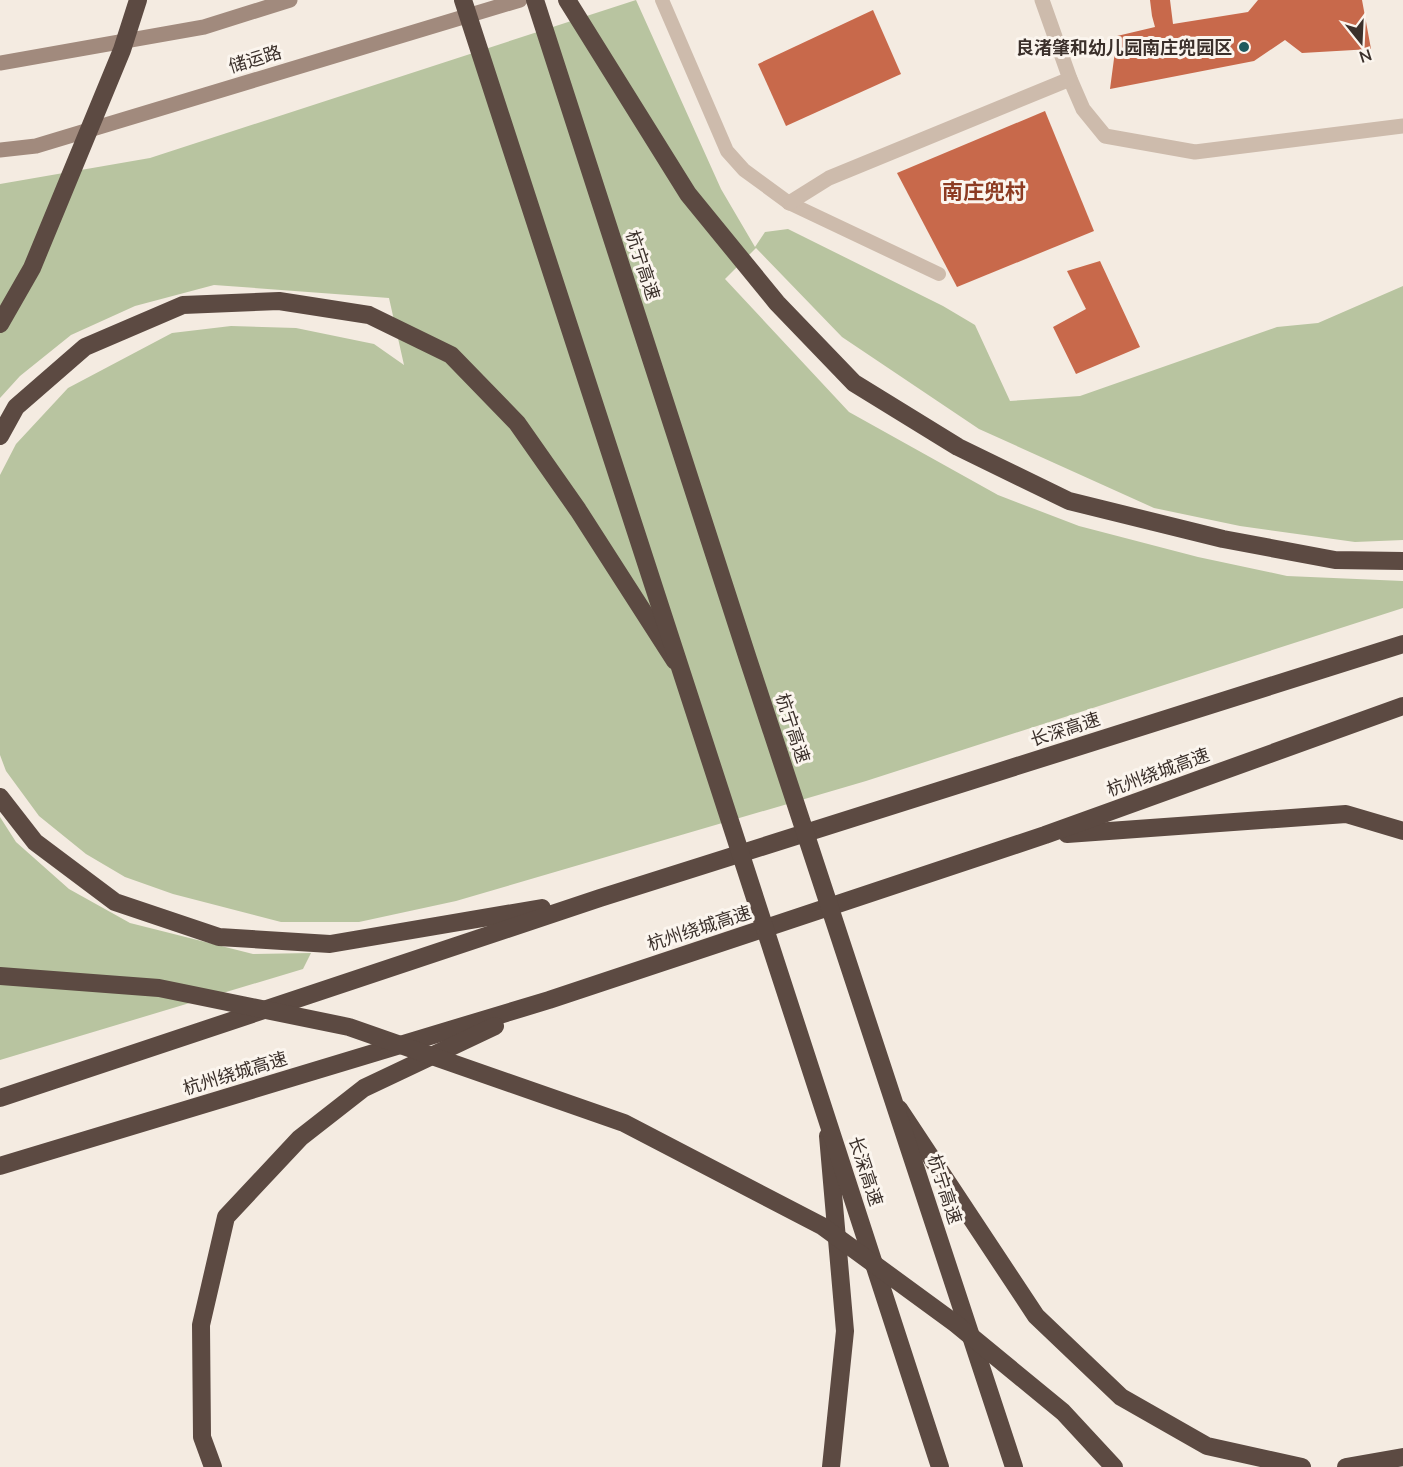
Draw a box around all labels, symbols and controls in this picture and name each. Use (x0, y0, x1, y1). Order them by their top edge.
north arrow (1331, 12, 1391, 72)
place label: 良渚肇和幼儿园南庄兜园区 (1016, 36, 1232, 59)
street label: 储运路 (226, 40, 284, 78)
marker: 良渚肇和幼儿园南庄兜园区 (1237, 40, 1251, 54)
text: N (1357, 45, 1374, 68)
district label: 南庄兜村 (942, 178, 1026, 204)
street label: 杭宁高速 (621, 227, 665, 303)
street label: 杭宁高速 (771, 690, 815, 766)
street label: 长深高速 (1027, 707, 1103, 751)
street label: 杭州绕城高速 (1103, 743, 1213, 801)
street label: 杭州绕城高速 (644, 900, 754, 956)
street label: 杭州绕城高速 (180, 1046, 290, 1100)
street label: 长深高速 (844, 1133, 888, 1209)
street label: 杭宁高速 (923, 1151, 967, 1227)

